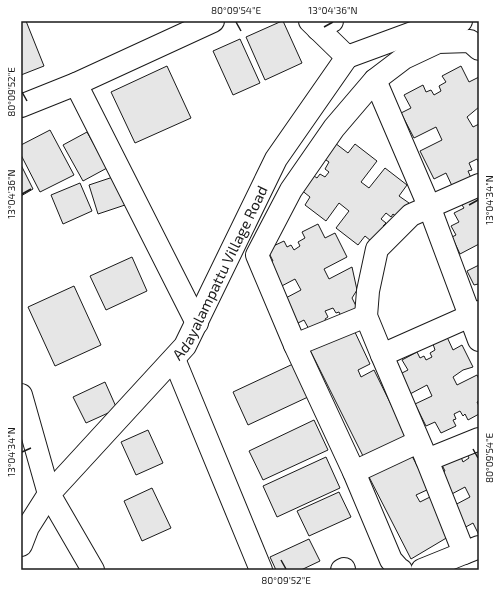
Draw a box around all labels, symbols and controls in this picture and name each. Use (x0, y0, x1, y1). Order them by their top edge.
text: 80°09'54"E (211, 4, 261, 16)
text: 13°04'36"N (308, 4, 358, 16)
text: 80°09'52"E (5, 67, 17, 117)
text: 13°04'36"N (5, 169, 17, 219)
text: 13°04'34"N (483, 175, 495, 225)
street label: Adayalampattu Village Road (168, 183, 271, 363)
text: 13°04'34"N (5, 427, 17, 477)
text: 80°09'54"E (483, 433, 495, 483)
text: 80°09'52"E (261, 574, 311, 586)

